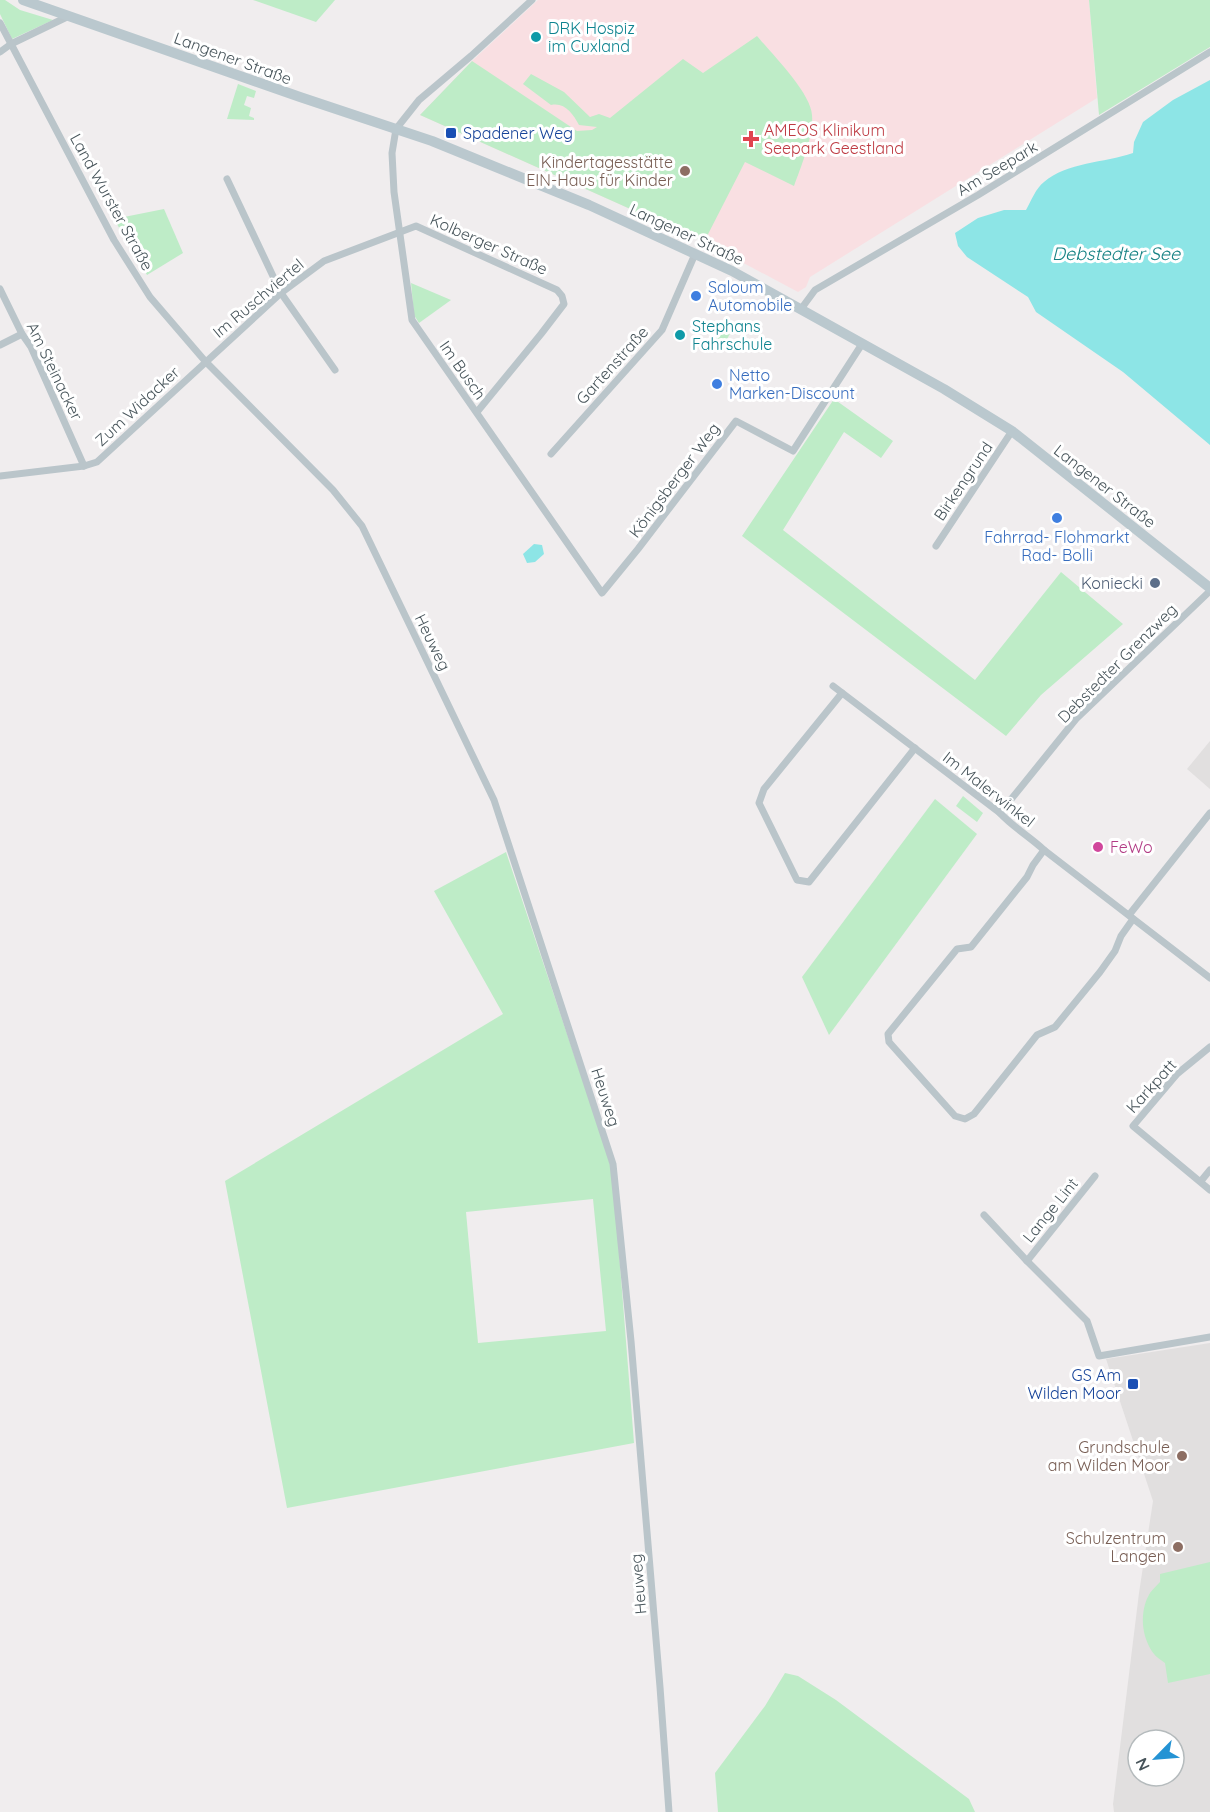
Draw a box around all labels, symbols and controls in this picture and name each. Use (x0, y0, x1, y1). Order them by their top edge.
place label: DRK Hospiz im Cuxland (548, 18, 635, 56)
street label: Langener Straße (171, 27, 295, 89)
marker: DRK Hospiz im Cuxland (529, 30, 543, 44)
place label: AMEOS Klinikum Seepark Geestland (764, 120, 904, 158)
place label: Spadener Weg (463, 123, 573, 143)
marker: Spadener Weg (444, 126, 458, 140)
street label: Land Wurster Straße (66, 130, 158, 274)
marker: AMEOS Klinikum Seepark Geestland (742, 130, 760, 148)
street label: Am Seepark (953, 136, 1041, 200)
place label: Kindertagesstätte EIN-Haus für Kinder (526, 152, 673, 190)
marker: Kindertagesstätte EIN-Haus für Kinder (678, 164, 692, 178)
street label: Langener Straße (627, 199, 747, 269)
street label: Kolberger Straße (427, 209, 551, 279)
water label: Debstedter See (1052, 242, 1181, 265)
street label: Im Ruschviertel (208, 254, 308, 342)
place label: Saloum Automobile (708, 277, 792, 315)
marker: Saloum Automobile (689, 289, 703, 303)
place label: Stephans Fahrschule (692, 316, 772, 354)
street label: Am Steinacker (23, 319, 87, 423)
street label: Gartenstraße (572, 322, 652, 408)
marker: Stephans Fahrschule (673, 328, 687, 342)
street label: Im Busch (435, 337, 491, 403)
street label: Zum Widacker (91, 362, 183, 450)
place label: Netto Marken-Discount (729, 365, 855, 403)
marker: Netto Marken-Discount (710, 377, 724, 391)
street label: Königsberger Weg (624, 419, 724, 541)
street label: Birkengrund (929, 438, 997, 524)
street label: Langener Straße (1050, 440, 1160, 532)
marker: Fahrrad- Flohmarkt Rad- Bolli (1050, 511, 1064, 525)
place label: Fahrrad- Flohmarkt Rad- Bolli (984, 527, 1130, 565)
place label: Koniecki (1081, 573, 1143, 593)
marker: Koniecki (1148, 576, 1162, 590)
street label: Debstedter Grenzweg (1053, 599, 1181, 727)
street label: Heuweg (411, 610, 455, 674)
street label: Im Malerwinkel (939, 747, 1039, 831)
place label: FeWo (1110, 837, 1153, 857)
marker: FeWo (1091, 840, 1105, 854)
street label: Karkpatt (1122, 1055, 1180, 1117)
street label: Heuweg (587, 1065, 625, 1129)
street label: Lange Lint (1018, 1174, 1082, 1246)
place label: GS Am Wilden Moor (1028, 1365, 1121, 1403)
marker: GS Am Wilden Moor (1126, 1377, 1140, 1391)
place label: Grundschule am Wilden Moor (1048, 1437, 1170, 1475)
marker: Grundschule am Wilden Moor (1175, 1449, 1189, 1463)
place label: Schulzentrum Langen (1066, 1528, 1166, 1566)
marker: Schulzentrum Langen (1171, 1540, 1185, 1554)
street label: Heuweg (625, 1553, 651, 1615)
north arrow (1126, 1728, 1186, 1788)
text: N (1131, 1755, 1154, 1774)

